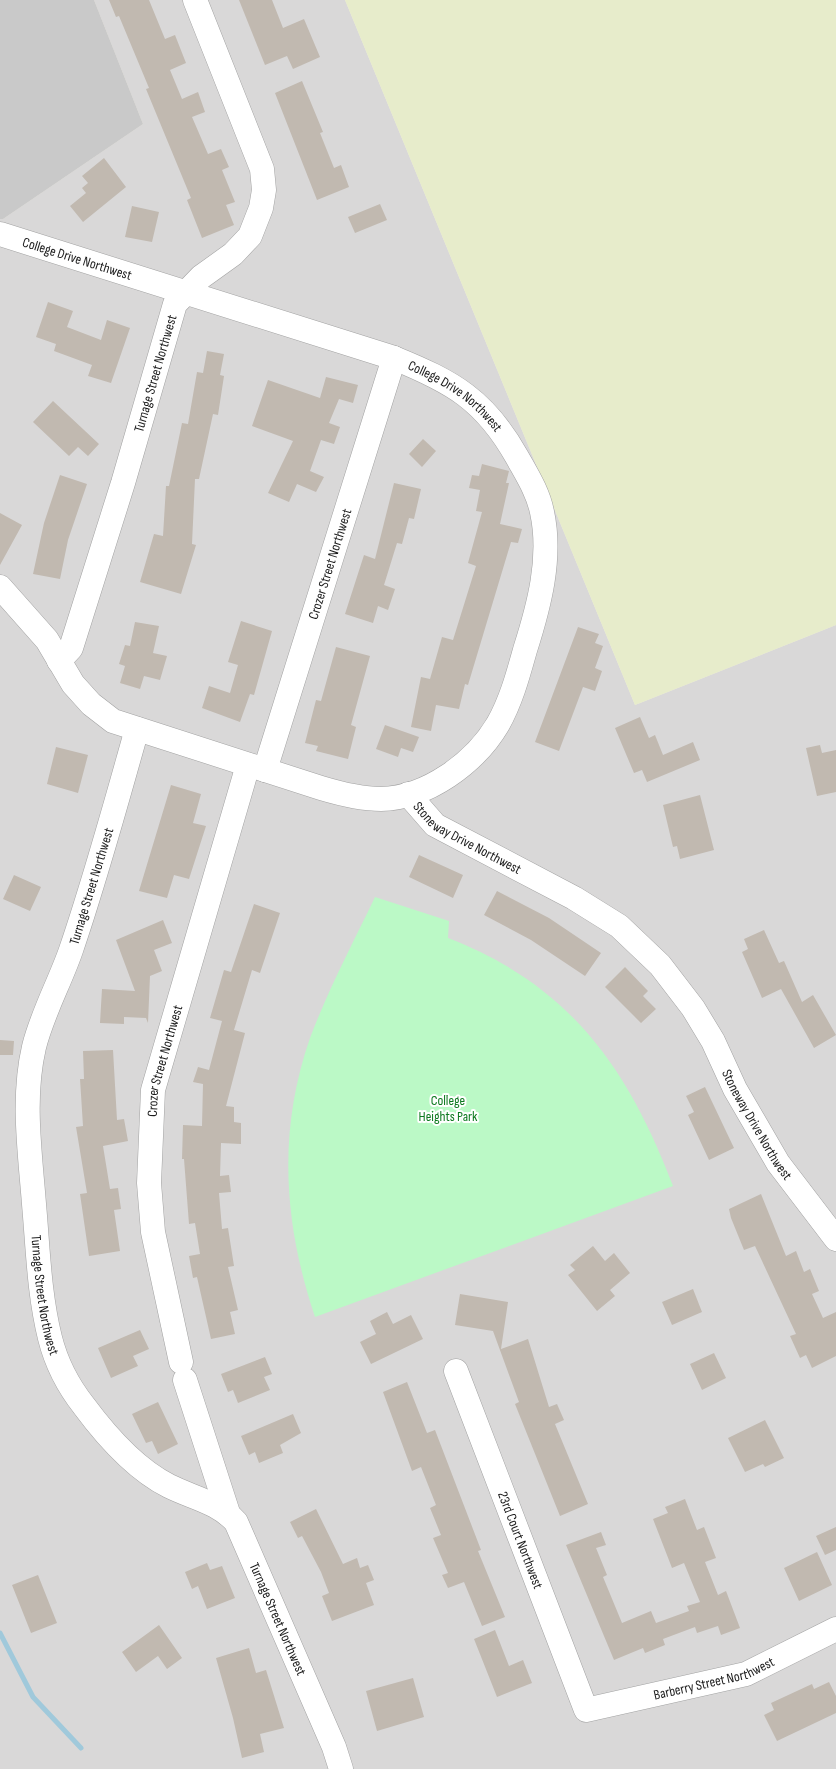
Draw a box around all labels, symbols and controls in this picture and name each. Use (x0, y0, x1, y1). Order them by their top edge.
street label: College Drive Northwest (20, 234, 134, 284)
street label: Turnage Street Northwest (130, 313, 180, 434)
street label: College Drive Northwest (405, 357, 506, 435)
street label: Crozer Street Northwest (305, 507, 355, 621)
street label: Stoneway Drive Northwest (409, 798, 524, 878)
street label: Turnage Street Northwest (66, 826, 117, 947)
street label: Crozer Street Northwest (144, 1003, 186, 1117)
street label: Stoneway Drive Northwest (718, 1067, 796, 1183)
park label: College Heights Park (419, 1092, 478, 1125)
street label: Turnage Street Northwest (27, 1234, 63, 1358)
street label: 23rd Court Northwest (494, 1489, 547, 1591)
street label: Turnage Street Northwest (246, 1560, 310, 1678)
street label: Barberry Street Northwest (652, 1653, 777, 1704)

